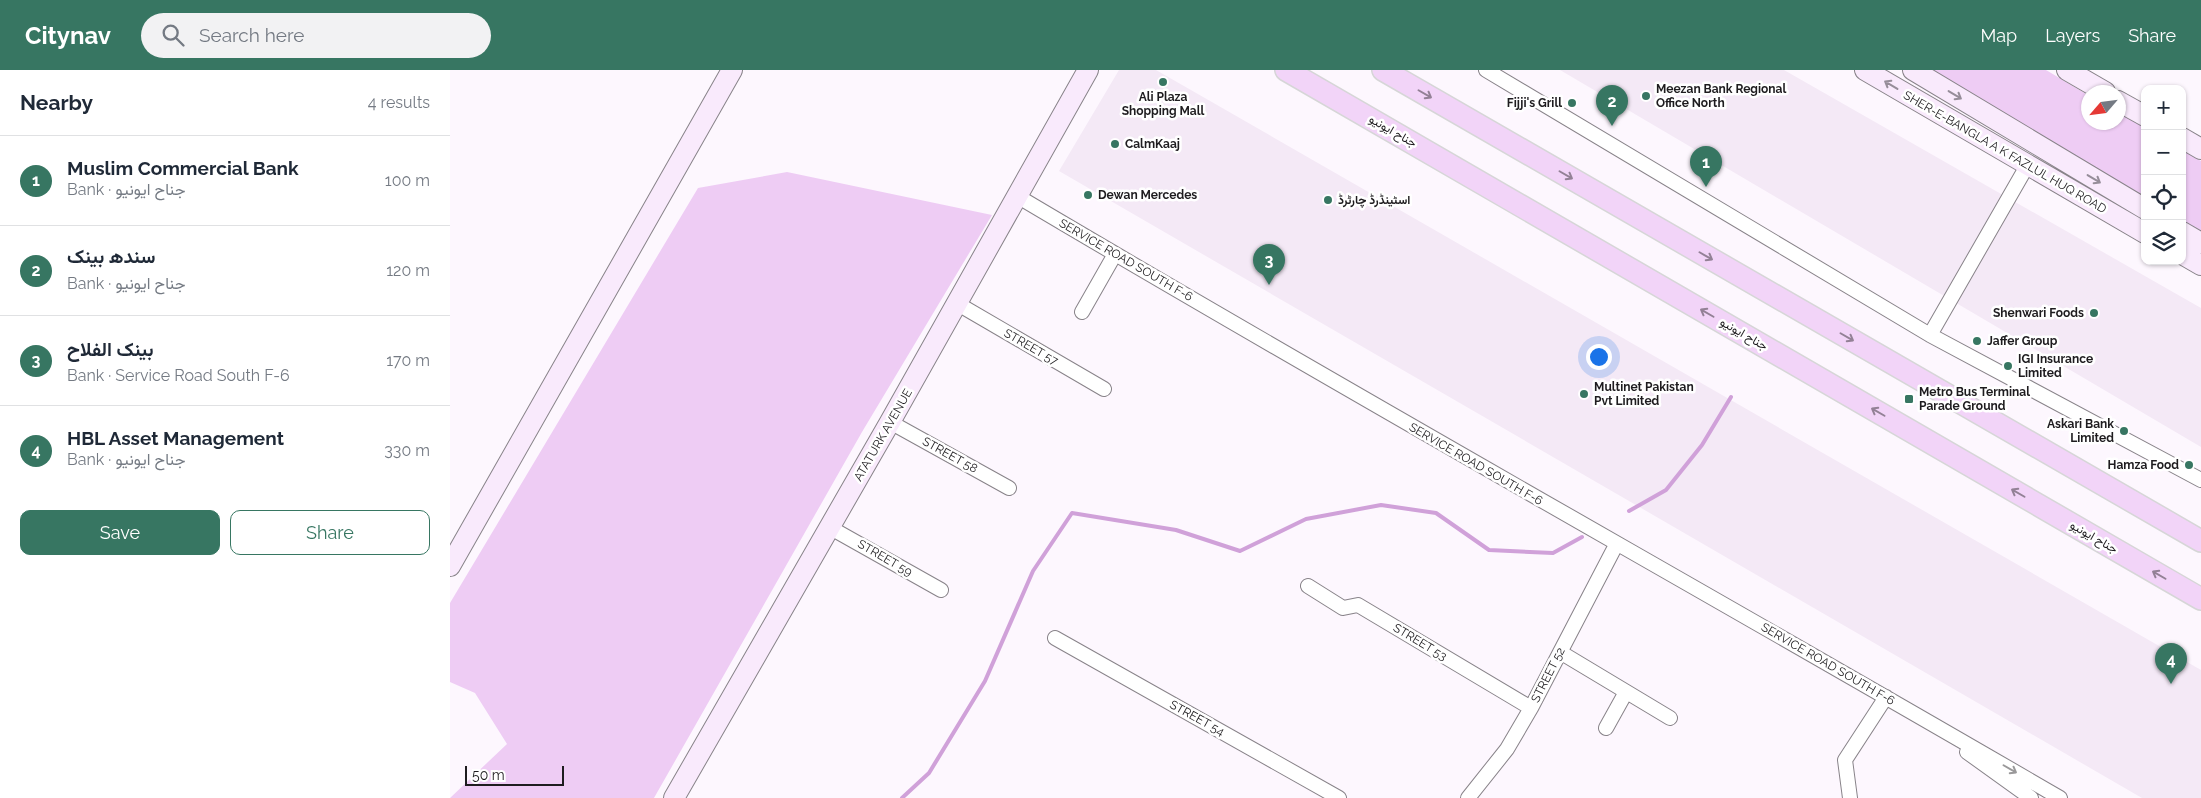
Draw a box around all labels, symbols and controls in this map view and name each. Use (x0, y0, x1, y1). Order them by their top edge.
search box (141, 13, 491, 58)
text: Citynav (25, 21, 111, 50)
icon: search (159, 21, 187, 49)
text: Search here (199, 24, 304, 46)
text: Map (1981, 25, 2017, 46)
text: Layers (2045, 25, 2100, 46)
text: Share (2128, 25, 2176, 46)
marker: Ali Plaza Shopping Mall (1157, 76, 1169, 88)
one-way arrow (1884, 80, 1898, 90)
place label: Meezan Bank Regional Office North (1656, 82, 1786, 110)
pin: 2 (1596, 85, 1628, 126)
north arrow (2081, 85, 2126, 130)
map controls (2141, 85, 2186, 265)
button: + (2141, 85, 2186, 130)
street label: SHER-E-BANGLA A K FAZLUL HUQ ROAD (1901, 88, 2109, 216)
text: Nearby (20, 90, 93, 115)
place label: Ali Plaza Shopping Mall (1122, 90, 1205, 118)
one-way arrow (1417, 90, 1431, 100)
marker: Meezan Bank Regional Office North (1640, 90, 1652, 102)
one-way arrow (1947, 90, 1961, 100)
text: 4 results (368, 93, 430, 112)
place label: Fijji's Grill (1507, 96, 1562, 110)
marker: Fijji's Grill (1566, 97, 1578, 109)
street label: جناح ایونیو (1366, 112, 1419, 152)
button: − (2141, 130, 2186, 175)
place label: CalmKaaj (1125, 137, 1180, 151)
marker: CalmKaaj (1109, 138, 1121, 150)
pin: 1 (1690, 146, 1722, 187)
text: Muslim Commercial Bank (67, 157, 299, 179)
text: 1 (32, 171, 40, 190)
text: 100 m (385, 171, 430, 190)
one-way arrow (1558, 171, 1572, 181)
one-way arrow (2086, 175, 2100, 185)
button: locate (2141, 175, 2186, 220)
text: Bank · جناح ایونیو (67, 180, 185, 199)
place label: Dewan Mercedes (1098, 188, 1197, 202)
marker: Dewan Mercedes (1082, 189, 1094, 201)
place label: اسٹینڈرڈ چارٹرڈ (1338, 193, 1410, 208)
marker: اسٹینڈرڈ چارٹرڈ (1322, 194, 1334, 206)
street label: SERVICE ROAD SOUTH F-6 (1057, 216, 1195, 304)
button: layers (2141, 220, 2186, 265)
pin: 3 (1253, 244, 1285, 285)
text: سندھ بینک (67, 245, 155, 267)
one-way arrow (1699, 252, 1713, 262)
text: 2 (31, 261, 41, 280)
text: 120 m (386, 261, 430, 280)
text: Bank · جناح ایونیو (67, 274, 185, 293)
place label: Shenwari Foods (1993, 306, 2084, 320)
one-way arrow (1700, 307, 1714, 317)
marker: Shenwari Foods (2088, 307, 2100, 319)
street label: جناح ایونیو (1717, 315, 1770, 355)
street label: STREET 57 (1002, 326, 1061, 368)
one-way arrow (1840, 333, 1854, 343)
place label: Jaffer Group (1987, 334, 2058, 348)
marker: Jaffer Group (1971, 335, 1983, 347)
text: بینک الفلاح (67, 338, 154, 360)
your location (1586, 344, 1612, 370)
text: 3 (32, 351, 40, 370)
text: 170 m (386, 351, 430, 370)
place label: IGI Insurance Limited (2018, 352, 2093, 380)
marker: IGI Insurance Limited (2002, 360, 2014, 372)
text: Bank · Service Road South F-6 (67, 366, 290, 385)
place label: Multinet Pakistan Pvt Limited (1594, 380, 1694, 408)
place label: Metro Bus Terminal Parade Ground (1919, 385, 2030, 413)
street label: ATATURK AVENUE (851, 386, 915, 484)
marker: Multinet Pakistan Pvt Limited (1578, 388, 1590, 400)
marker: Metro Bus Terminal Parade Ground (1903, 393, 1915, 405)
one-way arrow (1871, 406, 1885, 416)
place label: Askari Bank Limited (2047, 417, 2114, 445)
street label: SERVICE ROAD SOUTH F-6 (1407, 420, 1545, 508)
marker: Askari Bank Limited (2118, 425, 2130, 437)
text: HBL Asset Management (67, 427, 284, 449)
street label: STREET 58 (920, 434, 980, 476)
text: 4 (31, 441, 41, 460)
text: 330 m (384, 441, 430, 460)
text: Bank · جناح ایونیو (67, 450, 185, 469)
place label: Hamza Food (2108, 458, 2179, 472)
marker: Hamza Food (2183, 459, 2195, 471)
one-way arrow (2012, 488, 2026, 498)
button: Save (20, 510, 220, 555)
button: Share (230, 510, 430, 555)
street label: جناح ایونیو (2067, 518, 2120, 558)
street label: STREET 59 (855, 537, 915, 579)
one-way arrow (2152, 569, 2166, 579)
street label: SERVICE ROAD SOUTH F-6 (1759, 620, 1897, 708)
street label: STREET 53 (1391, 621, 1449, 663)
pin: 4 (2155, 643, 2187, 684)
street label: STREET 52 (1528, 645, 1568, 705)
street label: STREET 54 (1167, 697, 1227, 739)
scale bar (465, 763, 564, 786)
one-way arrow (2003, 765, 2017, 775)
text: 50 m (472, 767, 505, 783)

